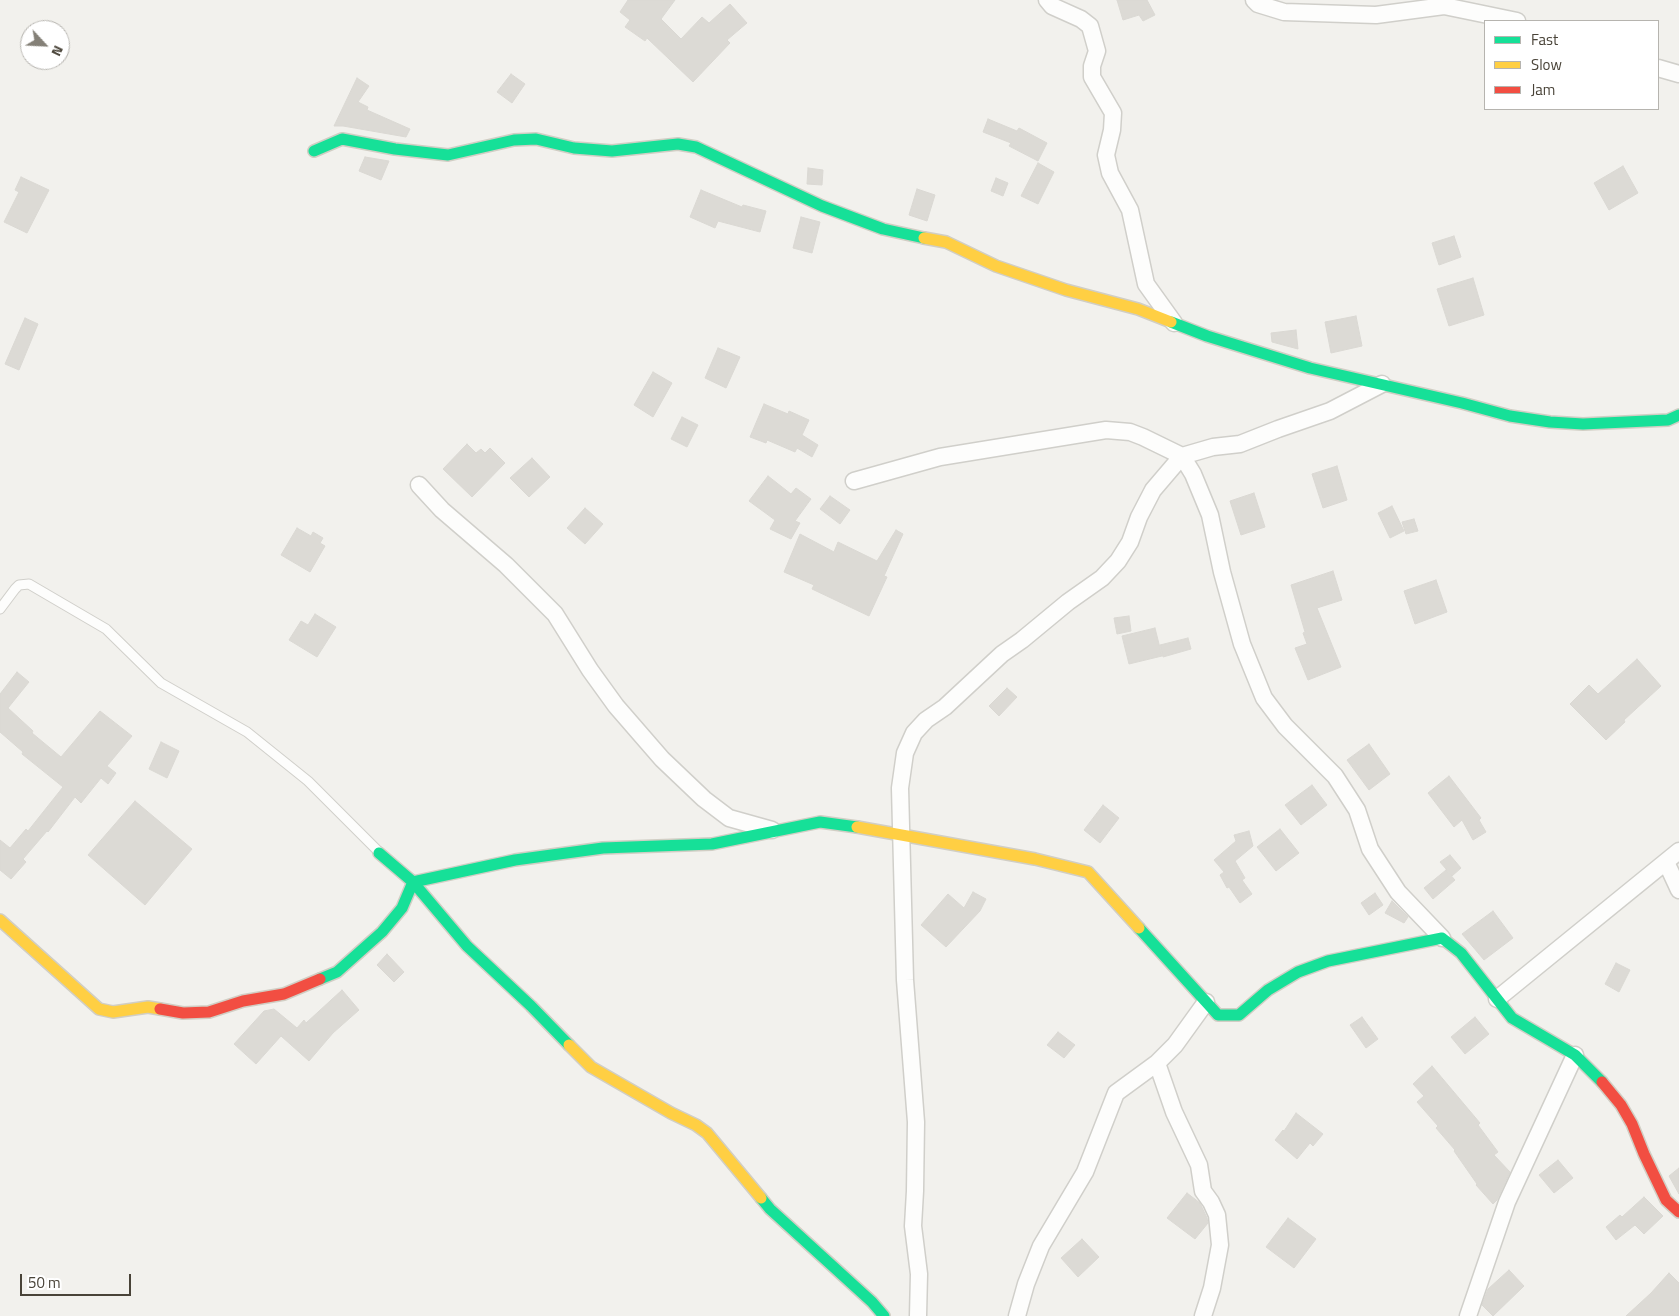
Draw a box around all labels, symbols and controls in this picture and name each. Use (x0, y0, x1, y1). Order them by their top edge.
north arrow (20, 20, 70, 70)
legend (1484, 20, 1659, 110)
text: Fast (1531, 28, 1558, 51)
text: N (47, 42, 70, 60)
text: Slow (1531, 53, 1562, 76)
text: Jam (1531, 78, 1555, 101)
scale bar (22, 1264, 134, 1296)
text: 50 m (28, 1271, 61, 1294)

